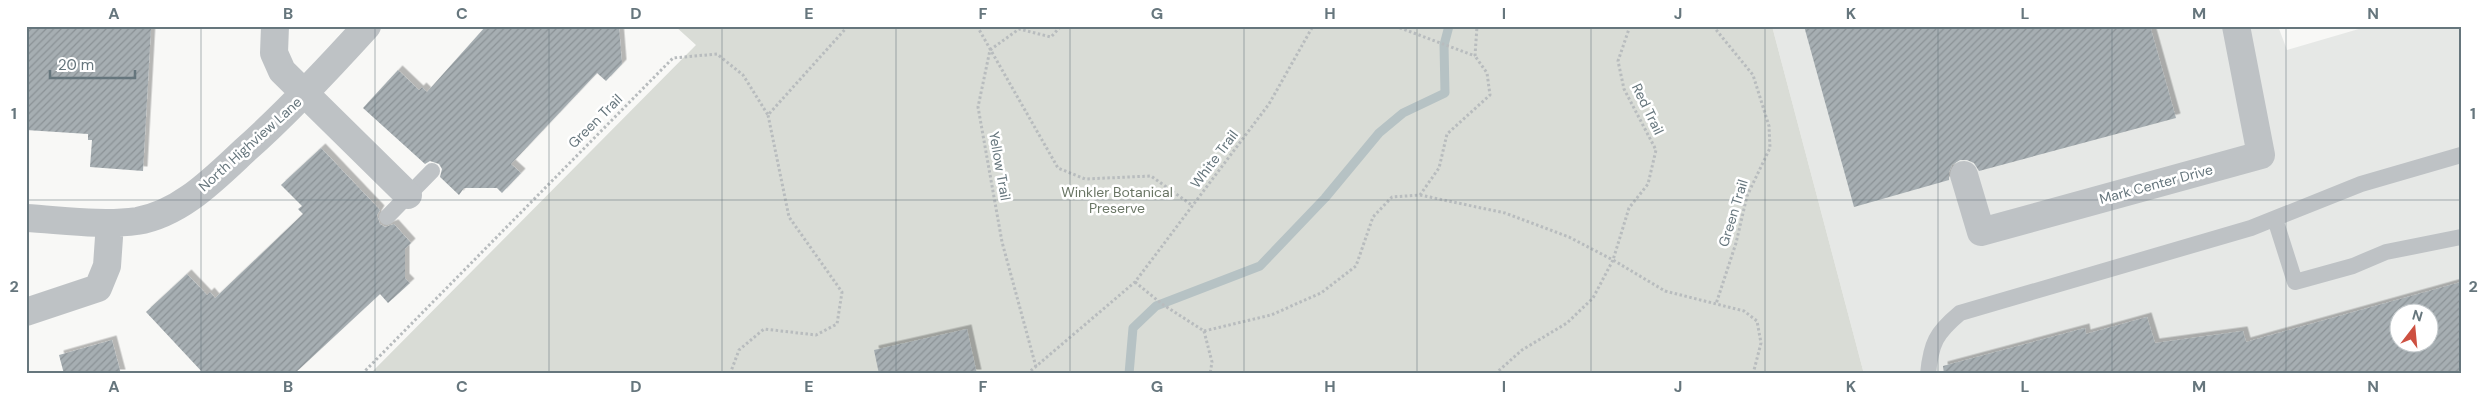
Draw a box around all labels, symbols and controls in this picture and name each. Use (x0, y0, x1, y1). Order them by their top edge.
text: A (108, 3, 120, 24)
text: B (283, 3, 293, 24)
text: C (456, 3, 468, 24)
text: D (630, 3, 642, 24)
text: E (804, 3, 814, 24)
text: F (979, 3, 988, 24)
text: G (1151, 3, 1163, 24)
text: H (1324, 3, 1336, 24)
text: I (1502, 3, 1506, 24)
text: J (1674, 3, 1682, 24)
text: K (1846, 3, 1857, 24)
text: L (2021, 3, 2030, 24)
text: M (2192, 3, 2206, 24)
text: N (2367, 3, 2379, 24)
scale bar (50, 48, 135, 80)
text: 20 m (58, 55, 94, 75)
street label: Red Trail (1628, 80, 1668, 138)
street label: Green Trail (564, 90, 626, 152)
street label: North Highview Lane (195, 93, 305, 195)
text: 1 (11, 103, 17, 124)
text: 1 (2470, 103, 2476, 124)
street label: White Trail (1186, 126, 1242, 192)
street label: Yellow Trail (985, 130, 1015, 202)
street label: Mark Center Drive (2097, 160, 2215, 208)
street label: Green Trail (1714, 177, 1752, 249)
park label: Winkler Botanical Preserve (1061, 183, 1173, 217)
text: 2 (9, 276, 19, 297)
text: 2 (2468, 276, 2478, 297)
north arrow (2390, 302, 2440, 352)
text: N (2410, 305, 2425, 326)
text: A (108, 376, 120, 397)
text: B (283, 376, 293, 397)
text: C (456, 376, 468, 397)
text: D (630, 376, 642, 397)
text: E (804, 376, 814, 397)
text: F (979, 376, 988, 397)
text: G (1151, 376, 1163, 397)
text: H (1324, 376, 1336, 397)
text: I (1502, 376, 1506, 397)
text: J (1674, 376, 1682, 397)
text: K (1846, 376, 1857, 397)
text: L (2021, 376, 2030, 397)
text: M (2192, 376, 2206, 397)
text: N (2367, 376, 2379, 397)

